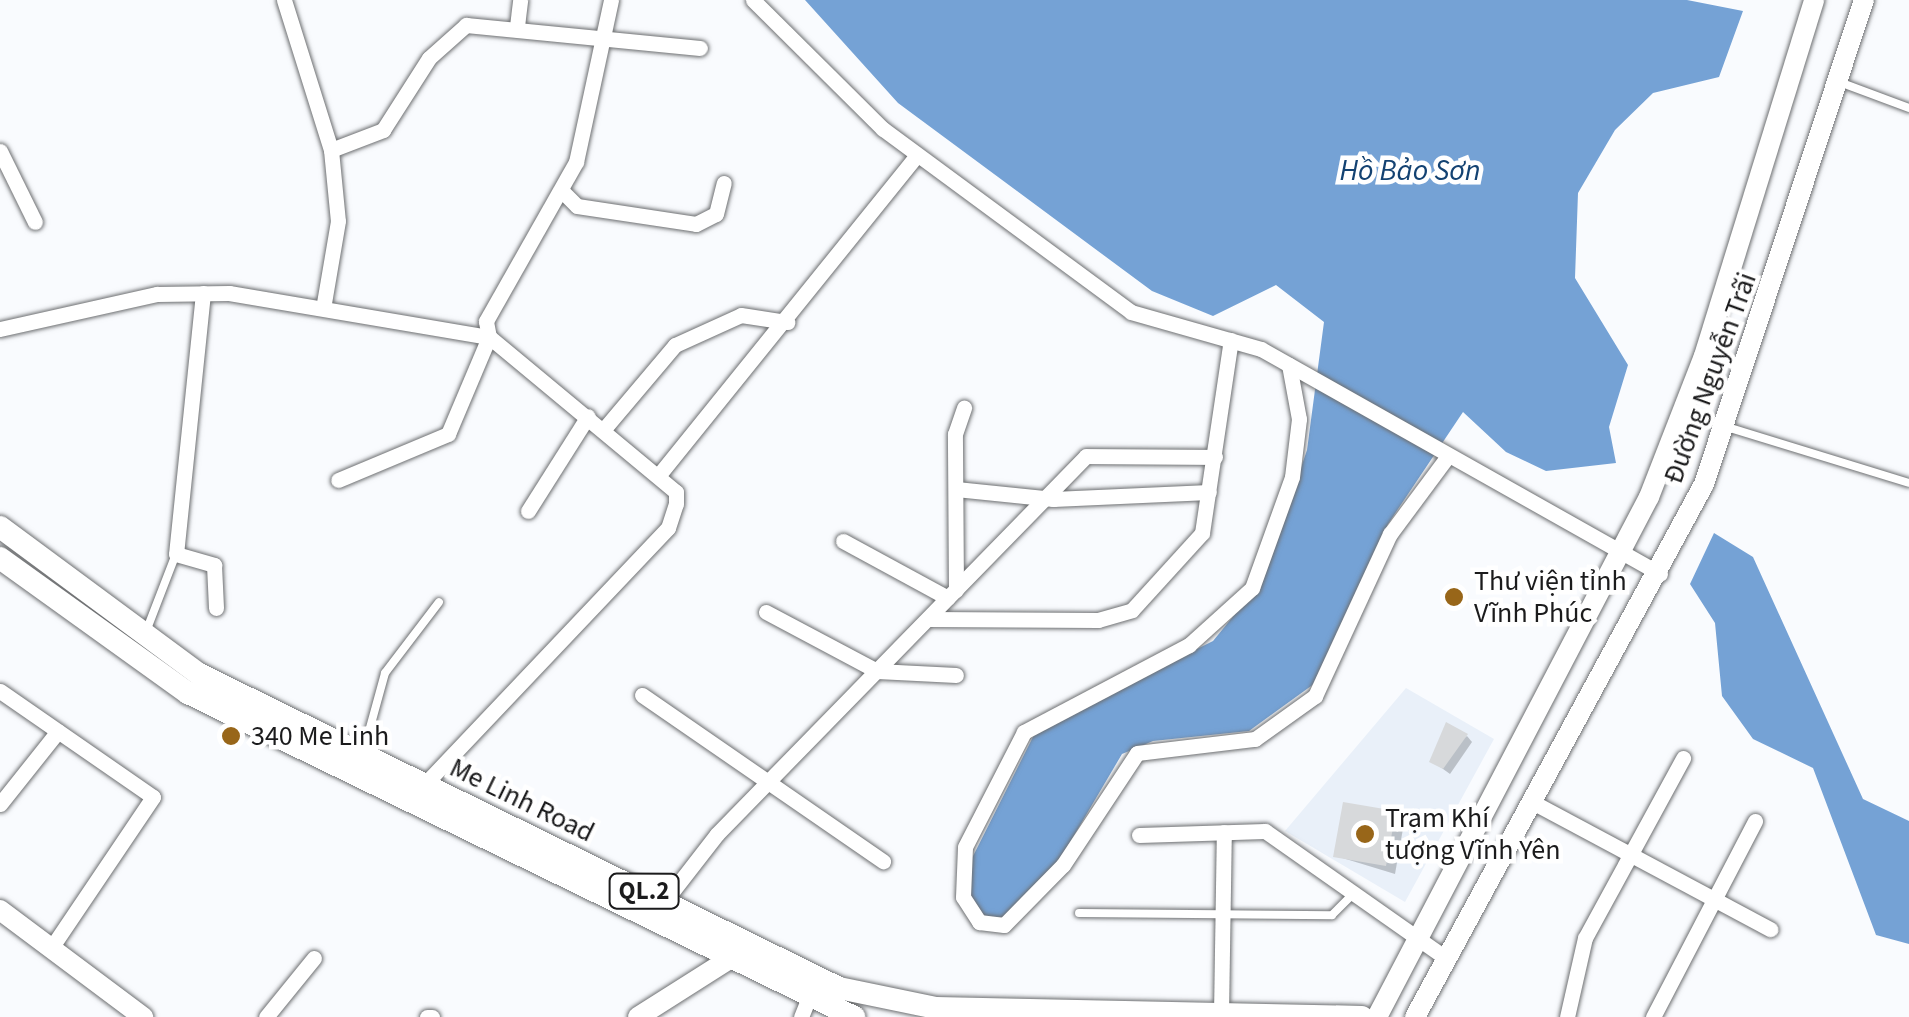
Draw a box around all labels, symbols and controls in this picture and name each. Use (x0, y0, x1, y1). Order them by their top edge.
water label: Hồ Bảo Sơn (1339, 153, 1481, 189)
street label: Đường Nguyễn Trãi (1656, 268, 1764, 488)
place label: Thư viện tỉnh Vĩnh Phúc (1474, 564, 1627, 630)
marker: Thư viện tỉnh Vĩnh Phúc (1443, 586, 1465, 608)
place label: 340 Me Linh (251, 719, 389, 753)
marker: 340 Me Linh (220, 725, 242, 747)
street label: Me Linh Road (444, 751, 600, 849)
place label: Trạm Khí tượng Vĩnh Yên (1385, 801, 1561, 867)
marker: Trạm Khí tượng Vĩnh Yên (1354, 823, 1376, 845)
road number: QL.2 (606, 871, 682, 911)

